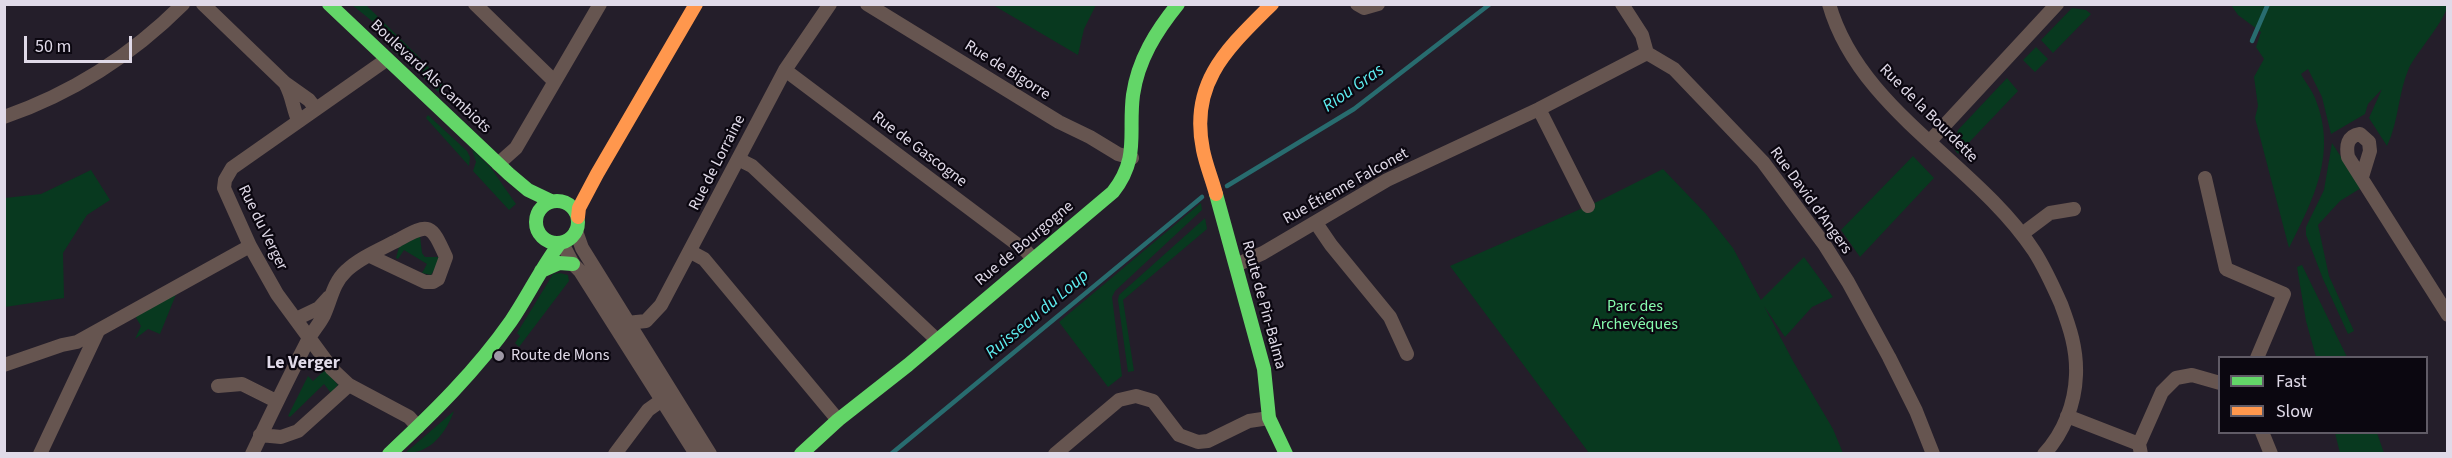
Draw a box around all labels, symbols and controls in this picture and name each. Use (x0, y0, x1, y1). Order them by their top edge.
street label: Boulevard Als Cambiots (366, 16, 494, 138)
scale bar (27, 24, 135, 62)
text: 50 m (35, 34, 71, 59)
street label: Rue de Bigorre (960, 37, 1054, 105)
water label: Riou Gras (1319, 60, 1389, 118)
street label: Rue de la Bourdette (1875, 61, 1981, 167)
street label: Rue de Gascogne (868, 108, 970, 192)
street label: Rue de Lorraine (686, 112, 750, 214)
street label: Rue David d'Angers (1765, 144, 1855, 258)
street label: Rue Étienne Falconet (1280, 145, 1412, 229)
street label: Rue du Verger (233, 182, 291, 274)
street label: Rue de Bourgogne (972, 197, 1078, 291)
street label: Route de Pin-Balma (1237, 239, 1289, 371)
water label: Ruisseau du Loup (982, 265, 1094, 365)
park label: Parc des Archevêques (1592, 297, 1678, 335)
place label: Route de Mons (511, 346, 609, 366)
marker: Route de Mons (492, 349, 506, 363)
district label: Le Verger (266, 353, 340, 375)
legend (2218, 356, 2428, 434)
text: Fast (2276, 369, 2307, 394)
text: Slow (2276, 399, 2313, 424)

